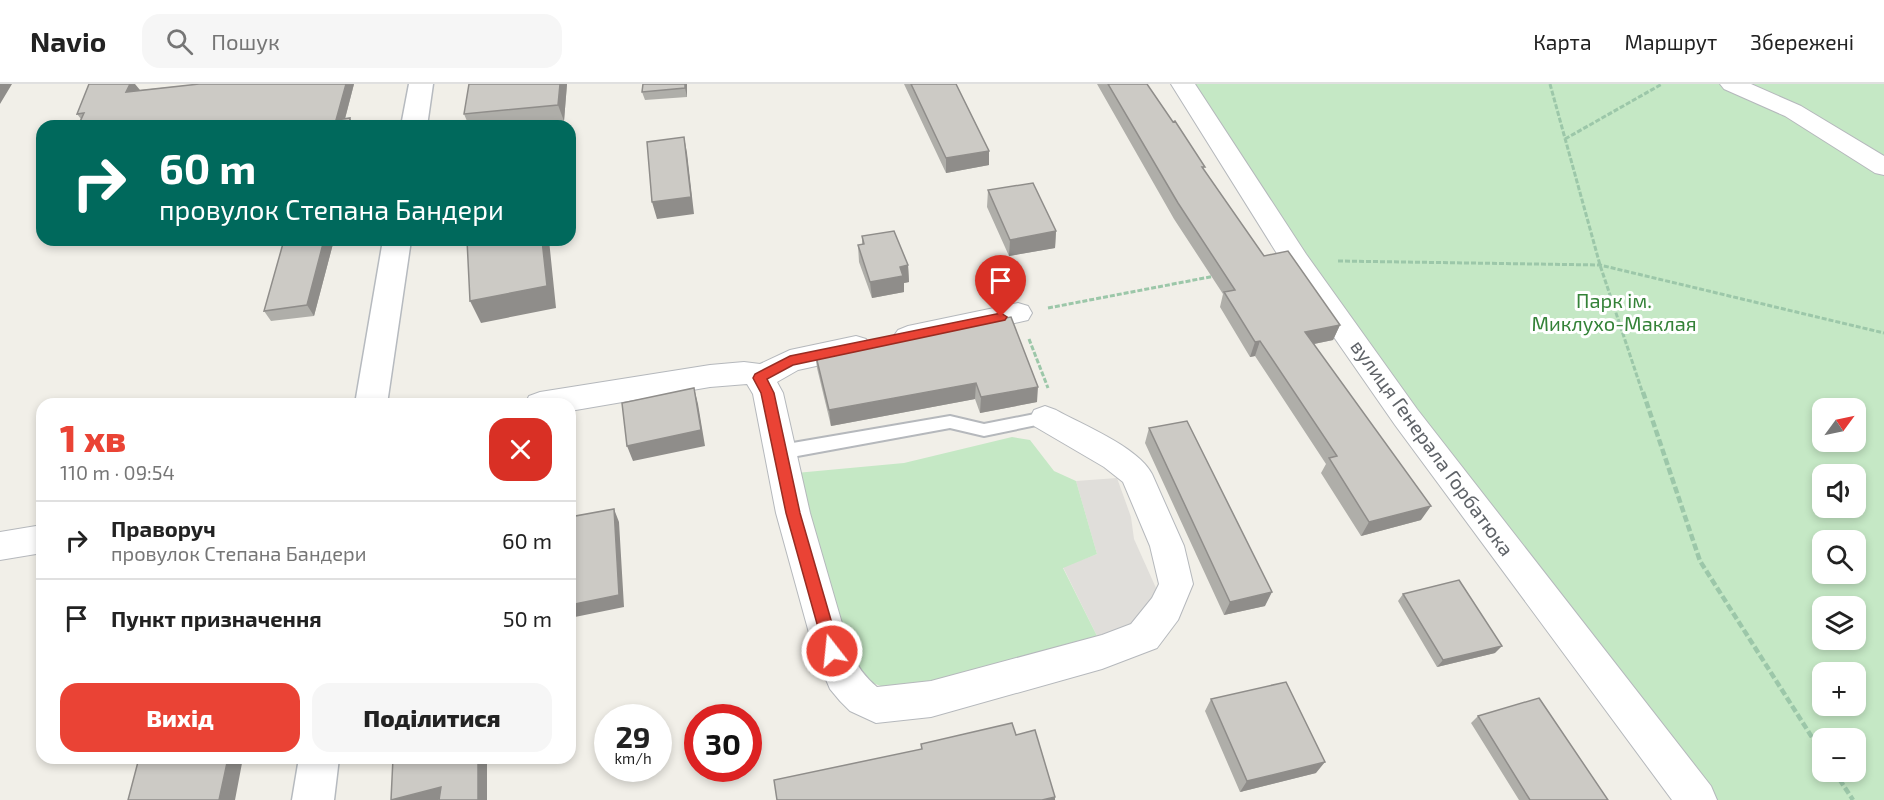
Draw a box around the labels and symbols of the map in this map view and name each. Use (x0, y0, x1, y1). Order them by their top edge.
pin (975, 255, 1026, 317)
park label: Парк ім. Миклухо-Маклая (1531, 288, 1697, 336)
street label: вулиця Генерала Горбатюка (1346, 335, 1519, 561)
north arrow (1812, 398, 1866, 452)
position arrow (800, 619, 864, 683)
speed limit sign: 30 (684, 704, 762, 782)

